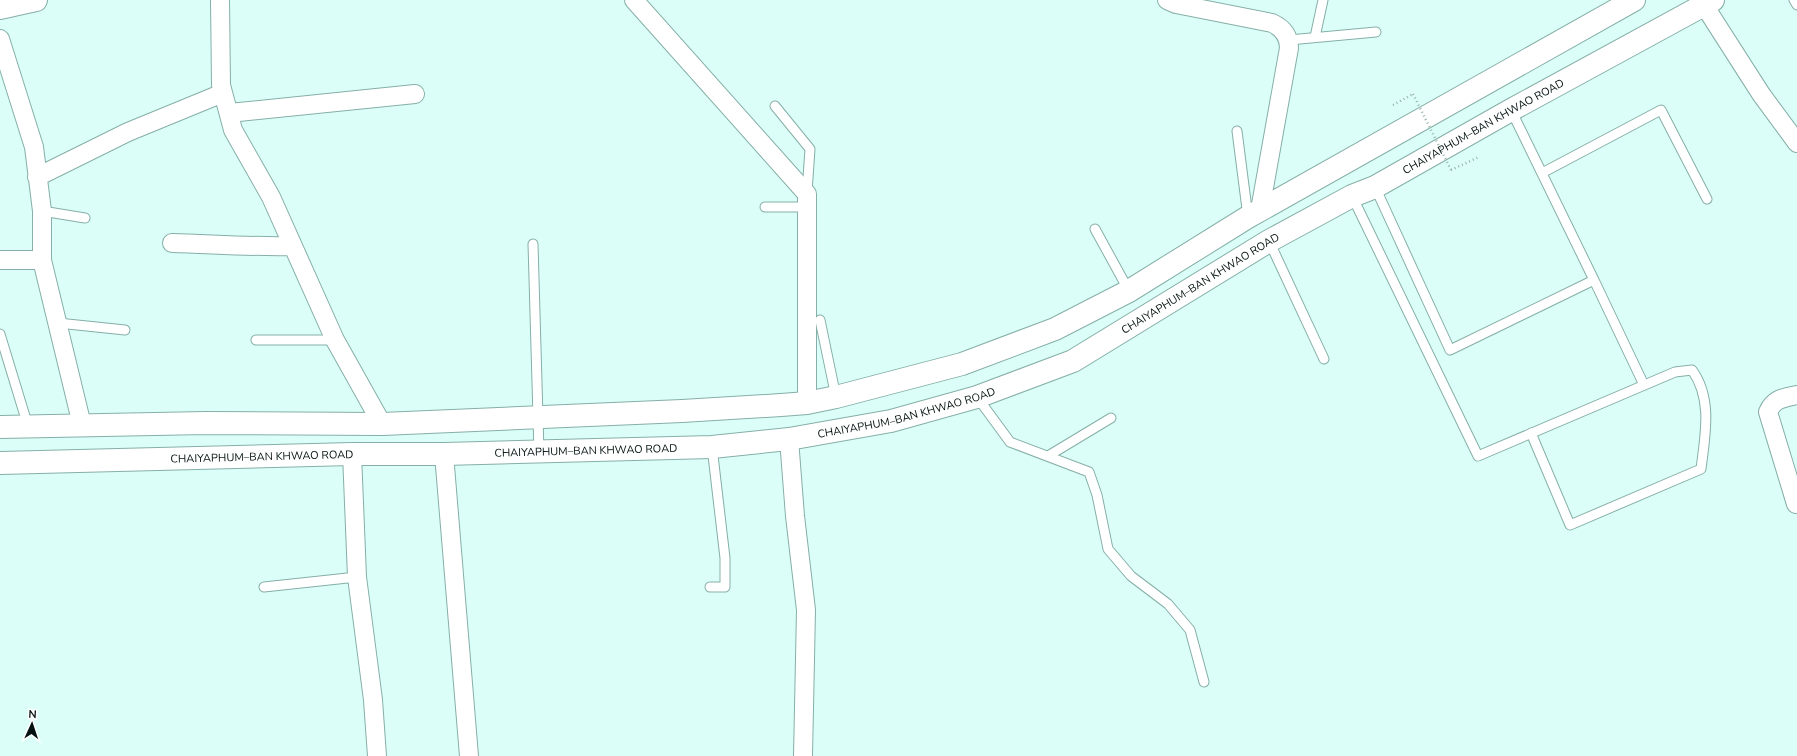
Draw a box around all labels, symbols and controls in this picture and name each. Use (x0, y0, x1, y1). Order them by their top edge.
street label: CHAIYAPHUM–BAN KHWAO ROAD (1400, 75, 1567, 177)
street label: CHAIYAPHUM–BAN KHWAO ROAD (1118, 229, 1282, 337)
street label: CHAIYAPHUM–BAN KHWAO ROAD (816, 383, 997, 441)
street label: CHAIYAPHUM–BAN KHWAO ROAD (494, 440, 677, 460)
street label: CHAIYAPHUM–BAN KHWAO ROAD (170, 446, 354, 466)
north arrow (12, 704, 52, 744)
text: N (28, 707, 37, 722)

